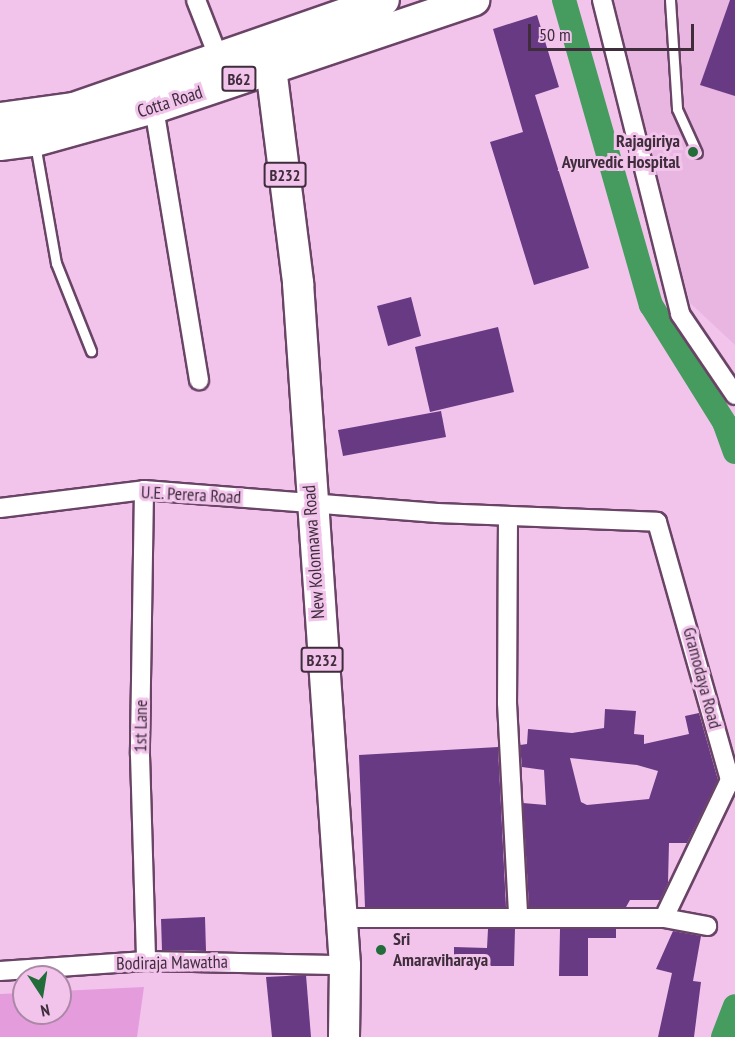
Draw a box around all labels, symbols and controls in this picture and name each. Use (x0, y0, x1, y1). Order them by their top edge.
scale bar (531, 12, 698, 50)
text: 50 m (539, 23, 571, 46)
road number: B62 (221, 66, 257, 92)
street label: Cotta Road (135, 81, 205, 123)
place label: Rajagiriya Ayurvedic Hospital (561, 131, 680, 174)
marker: Rajagiriya Ayurvedic Hospital (684, 143, 702, 161)
road number: B232 (262, 162, 308, 188)
street label: U.E. Perera Road (140, 482, 242, 508)
street label: New Kolonnawa Road (299, 484, 329, 620)
street label: Gramodaya Road (678, 625, 726, 731)
road number: B232 (300, 647, 344, 673)
street label: 1st Lane (130, 699, 152, 753)
place label: Sri Amaraviharaya (393, 929, 488, 972)
marker: Sri Amaraviharaya (374, 943, 388, 957)
street label: Bodiraja Mawatha (116, 951, 228, 975)
north arrow (12, 965, 72, 1025)
text: N (39, 1000, 52, 1021)

